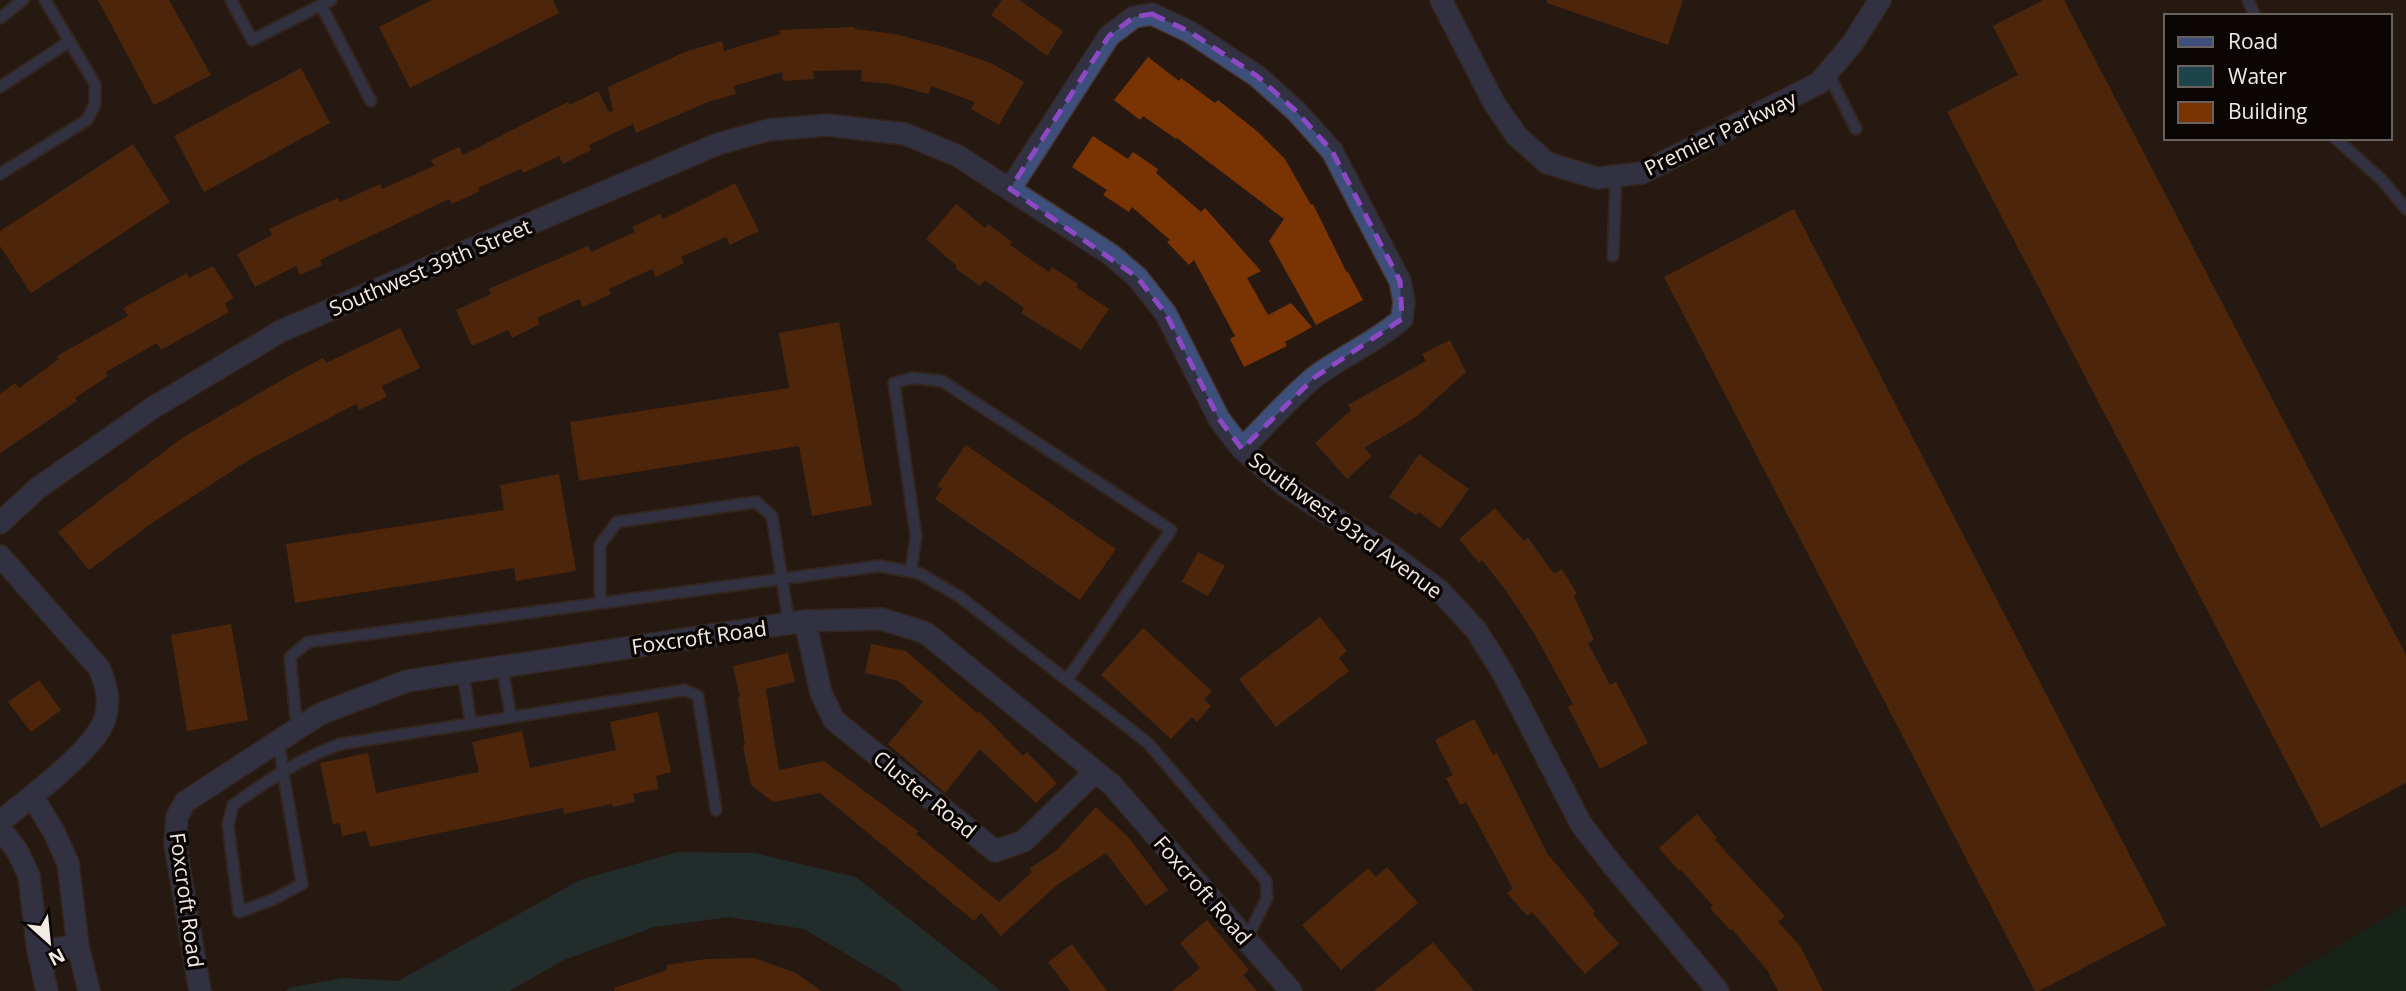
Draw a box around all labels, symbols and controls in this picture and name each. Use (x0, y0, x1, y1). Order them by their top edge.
legend (2164, 14, 2392, 140)
text: Road (2228, 27, 2278, 55)
text: Water (2228, 62, 2287, 90)
street label: Premier Parkway (1639, 84, 1801, 182)
text: Building (2228, 97, 2307, 125)
street label: Southwest 39th Street (325, 212, 535, 322)
street label: Southwest 93rd Avenue (1244, 445, 1448, 605)
street label: Foxcroft Road (630, 614, 768, 660)
street label: Cluster Road (868, 744, 982, 844)
street label: Foxcroft Road (1148, 830, 1258, 950)
street label: Foxcroft Road (164, 831, 210, 969)
north arrow (14, 907, 84, 977)
text: N (44, 942, 70, 972)

